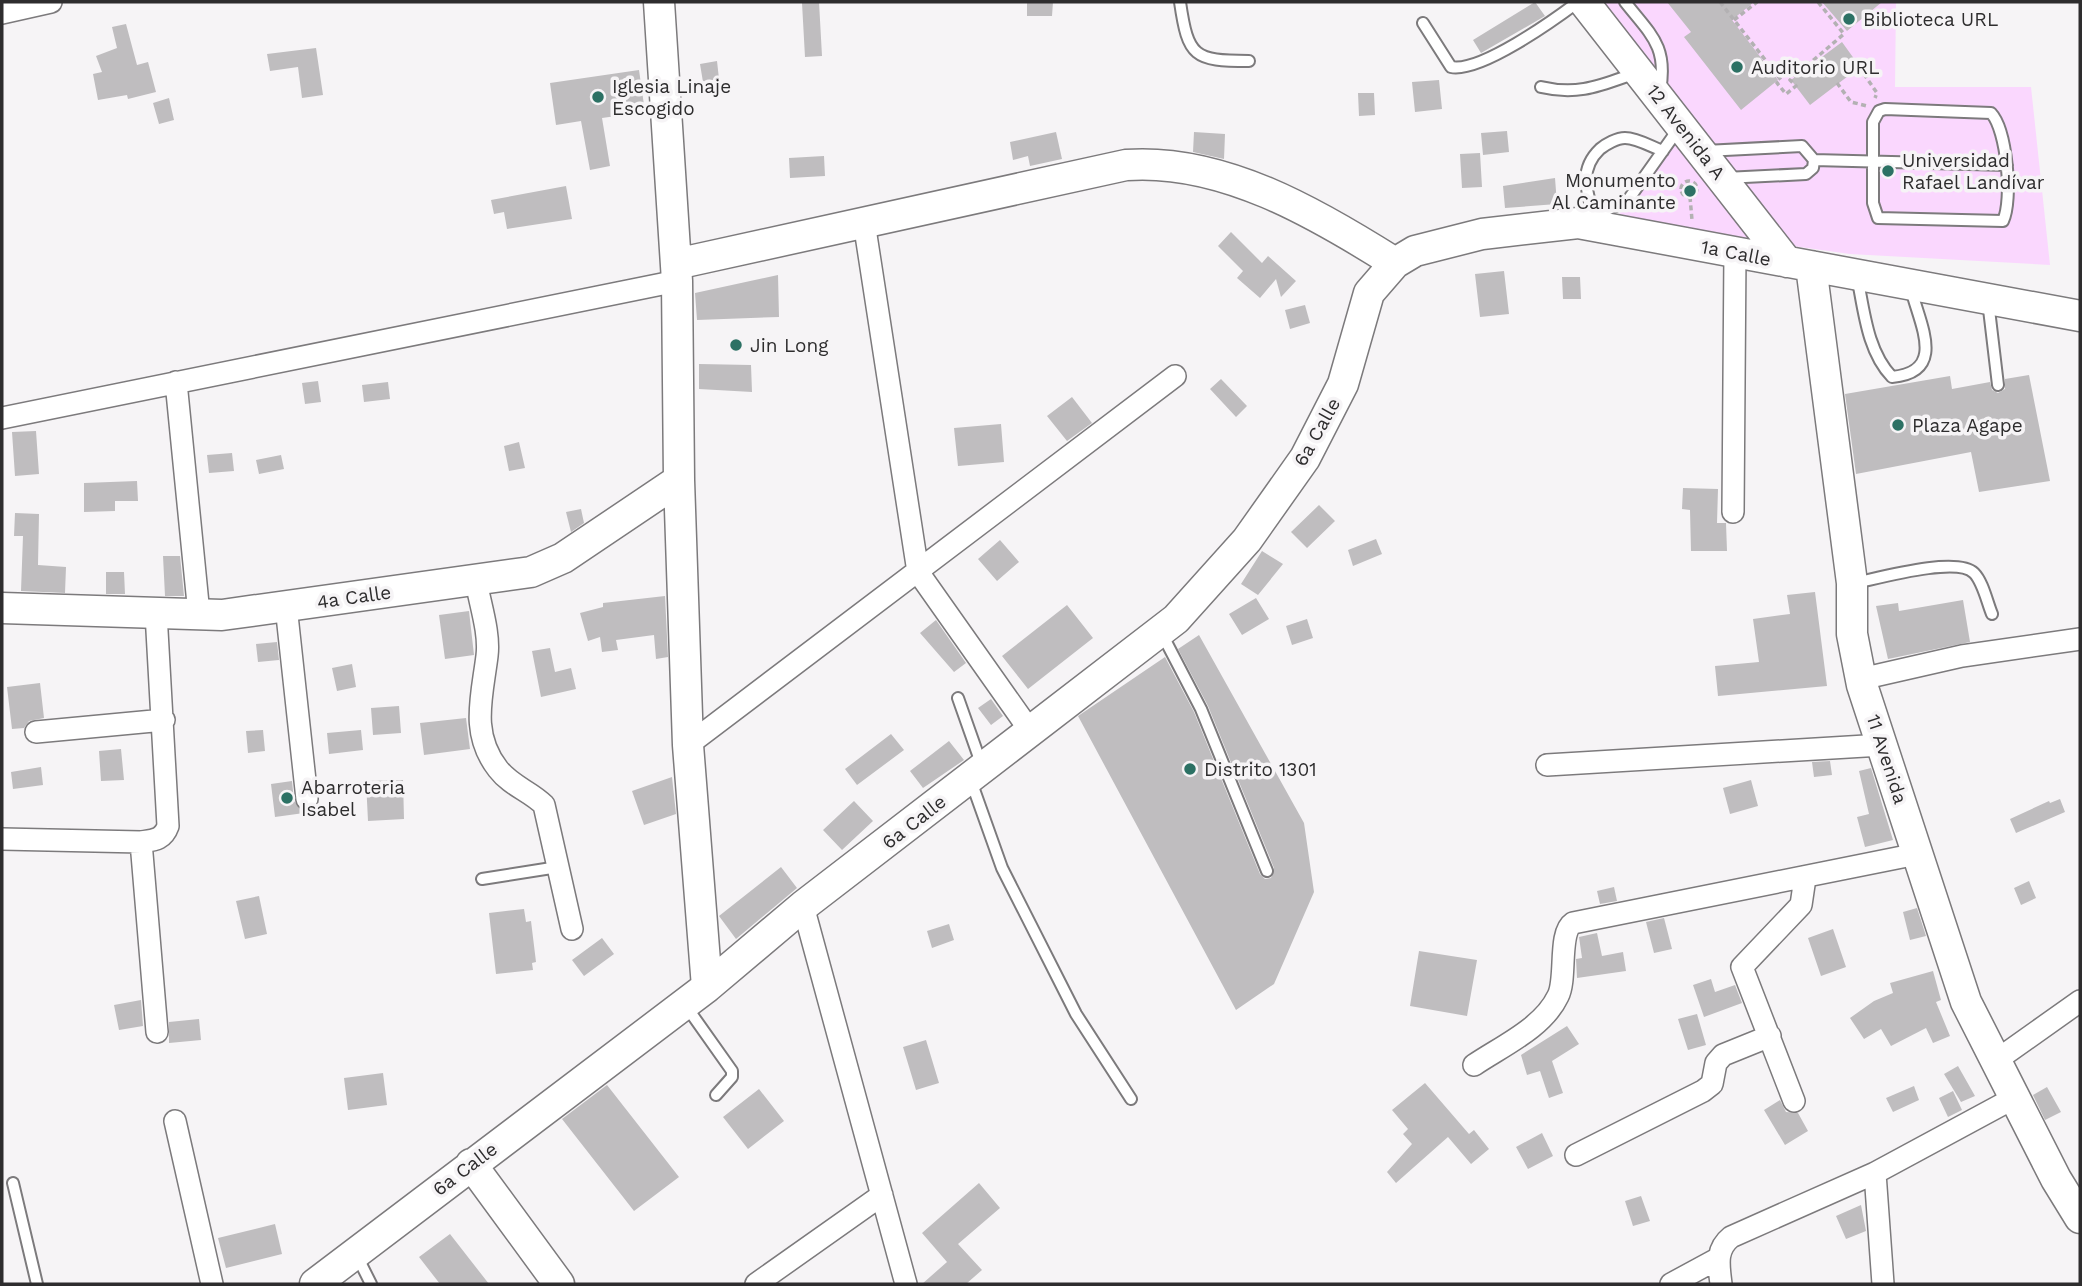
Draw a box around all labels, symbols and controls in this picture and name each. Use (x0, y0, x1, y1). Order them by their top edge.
place label: Biblioteca URL (1863, 8, 1998, 31)
marker: Biblioteca URL (1841, 11, 1857, 27)
place label: Auditorio URL (1751, 56, 1880, 79)
marker: Auditorio URL (1729, 59, 1745, 75)
place label: Iglesia Linaje Escogido (612, 75, 731, 120)
street label: 12 Avenida A (1642, 80, 1731, 184)
marker: Iglesia Linaje Escogido (590, 89, 606, 105)
place label: Universidad Rafael Landívar (1902, 149, 2045, 194)
marker: Universidad Rafael Landívar (1880, 163, 1896, 179)
place label: Monumento Al Caminante (1552, 169, 1676, 214)
marker: Monumento Al Caminante (1682, 183, 1698, 199)
street label: 1a Calle (1699, 235, 1773, 271)
place label: Jin Long (750, 334, 829, 357)
marker: Jin Long (728, 337, 744, 353)
street label: 6a Calle (1289, 394, 1345, 470)
place label: Plaza Agape (1912, 414, 2023, 437)
marker: Plaza Agape (1890, 417, 1906, 433)
street label: 4a Calle (315, 580, 393, 614)
street label: 11 Avenida (1862, 711, 1912, 807)
place label: Distrito 1301 (1204, 758, 1317, 781)
marker: Distrito 1301 (1182, 761, 1198, 777)
place label: Abarroteria Isabel (301, 776, 405, 821)
marker: Abarroteria Isabel (279, 790, 295, 806)
street label: 6a Calle (877, 790, 951, 854)
street label: 6a Calle (428, 1137, 502, 1201)

